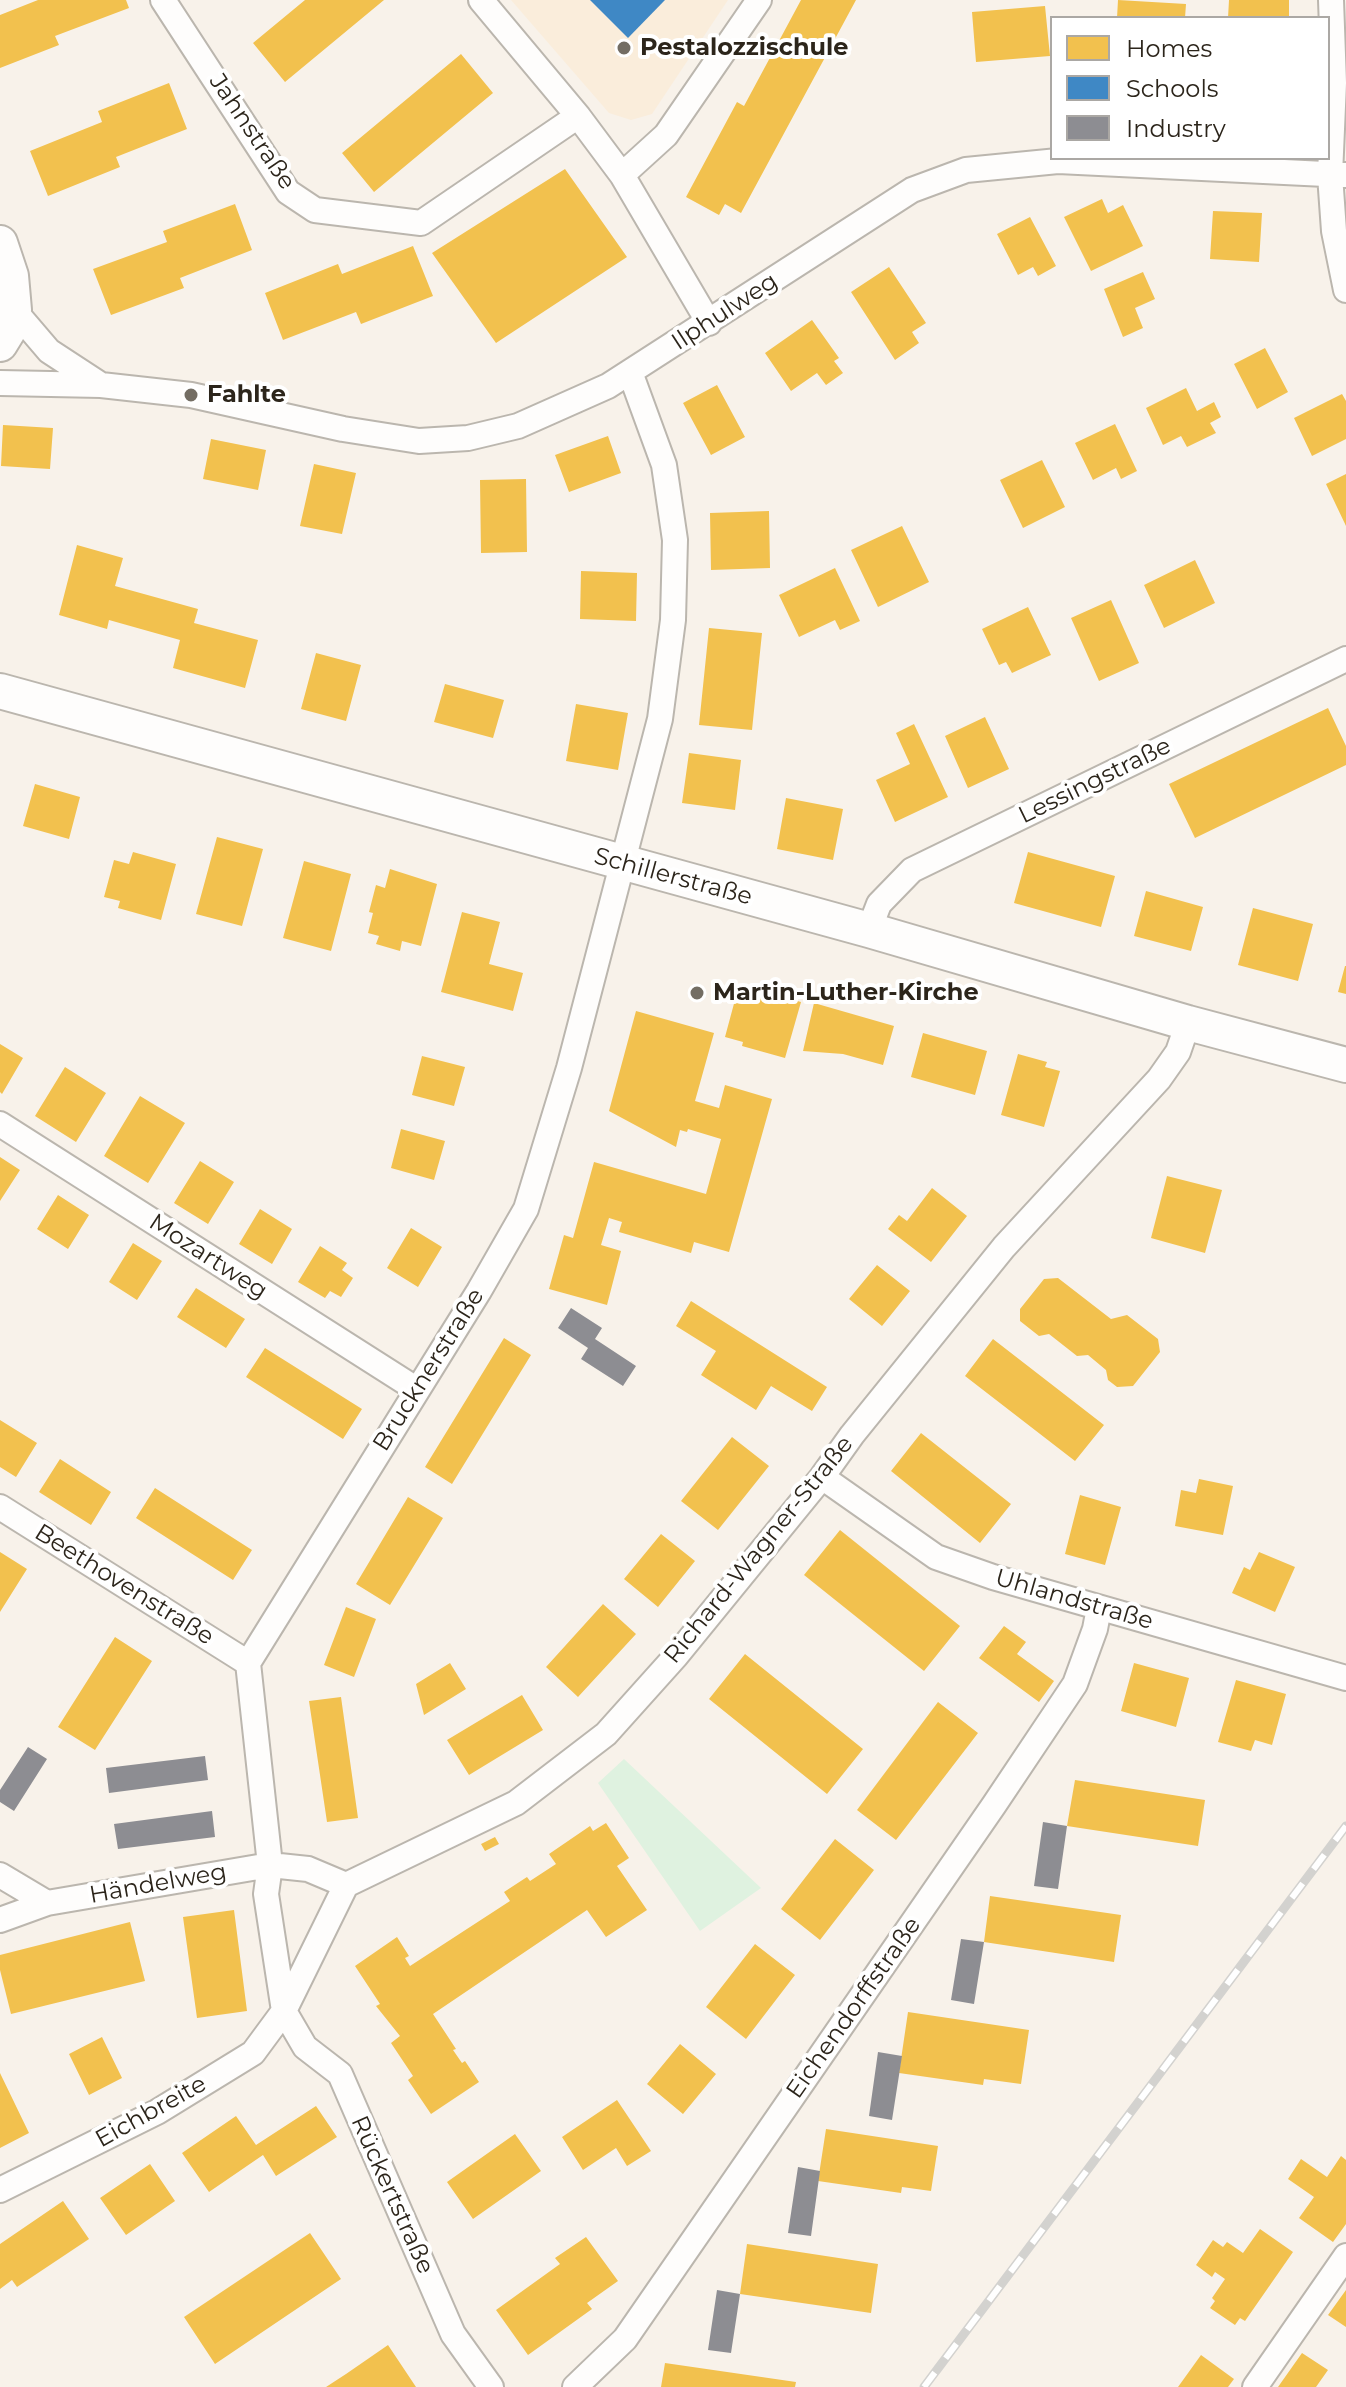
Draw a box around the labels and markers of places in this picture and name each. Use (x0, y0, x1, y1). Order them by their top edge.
place label: Pestalozzischule (640, 34, 848, 62)
marker: Pestalozzischule (615, 39, 633, 57)
place label: Fahlte (207, 381, 286, 409)
marker: Fahlte (182, 386, 200, 404)
place label: Martin-Luther-Kirche (713, 979, 979, 1007)
marker: Martin-Luther-Kirche (688, 984, 706, 1002)

